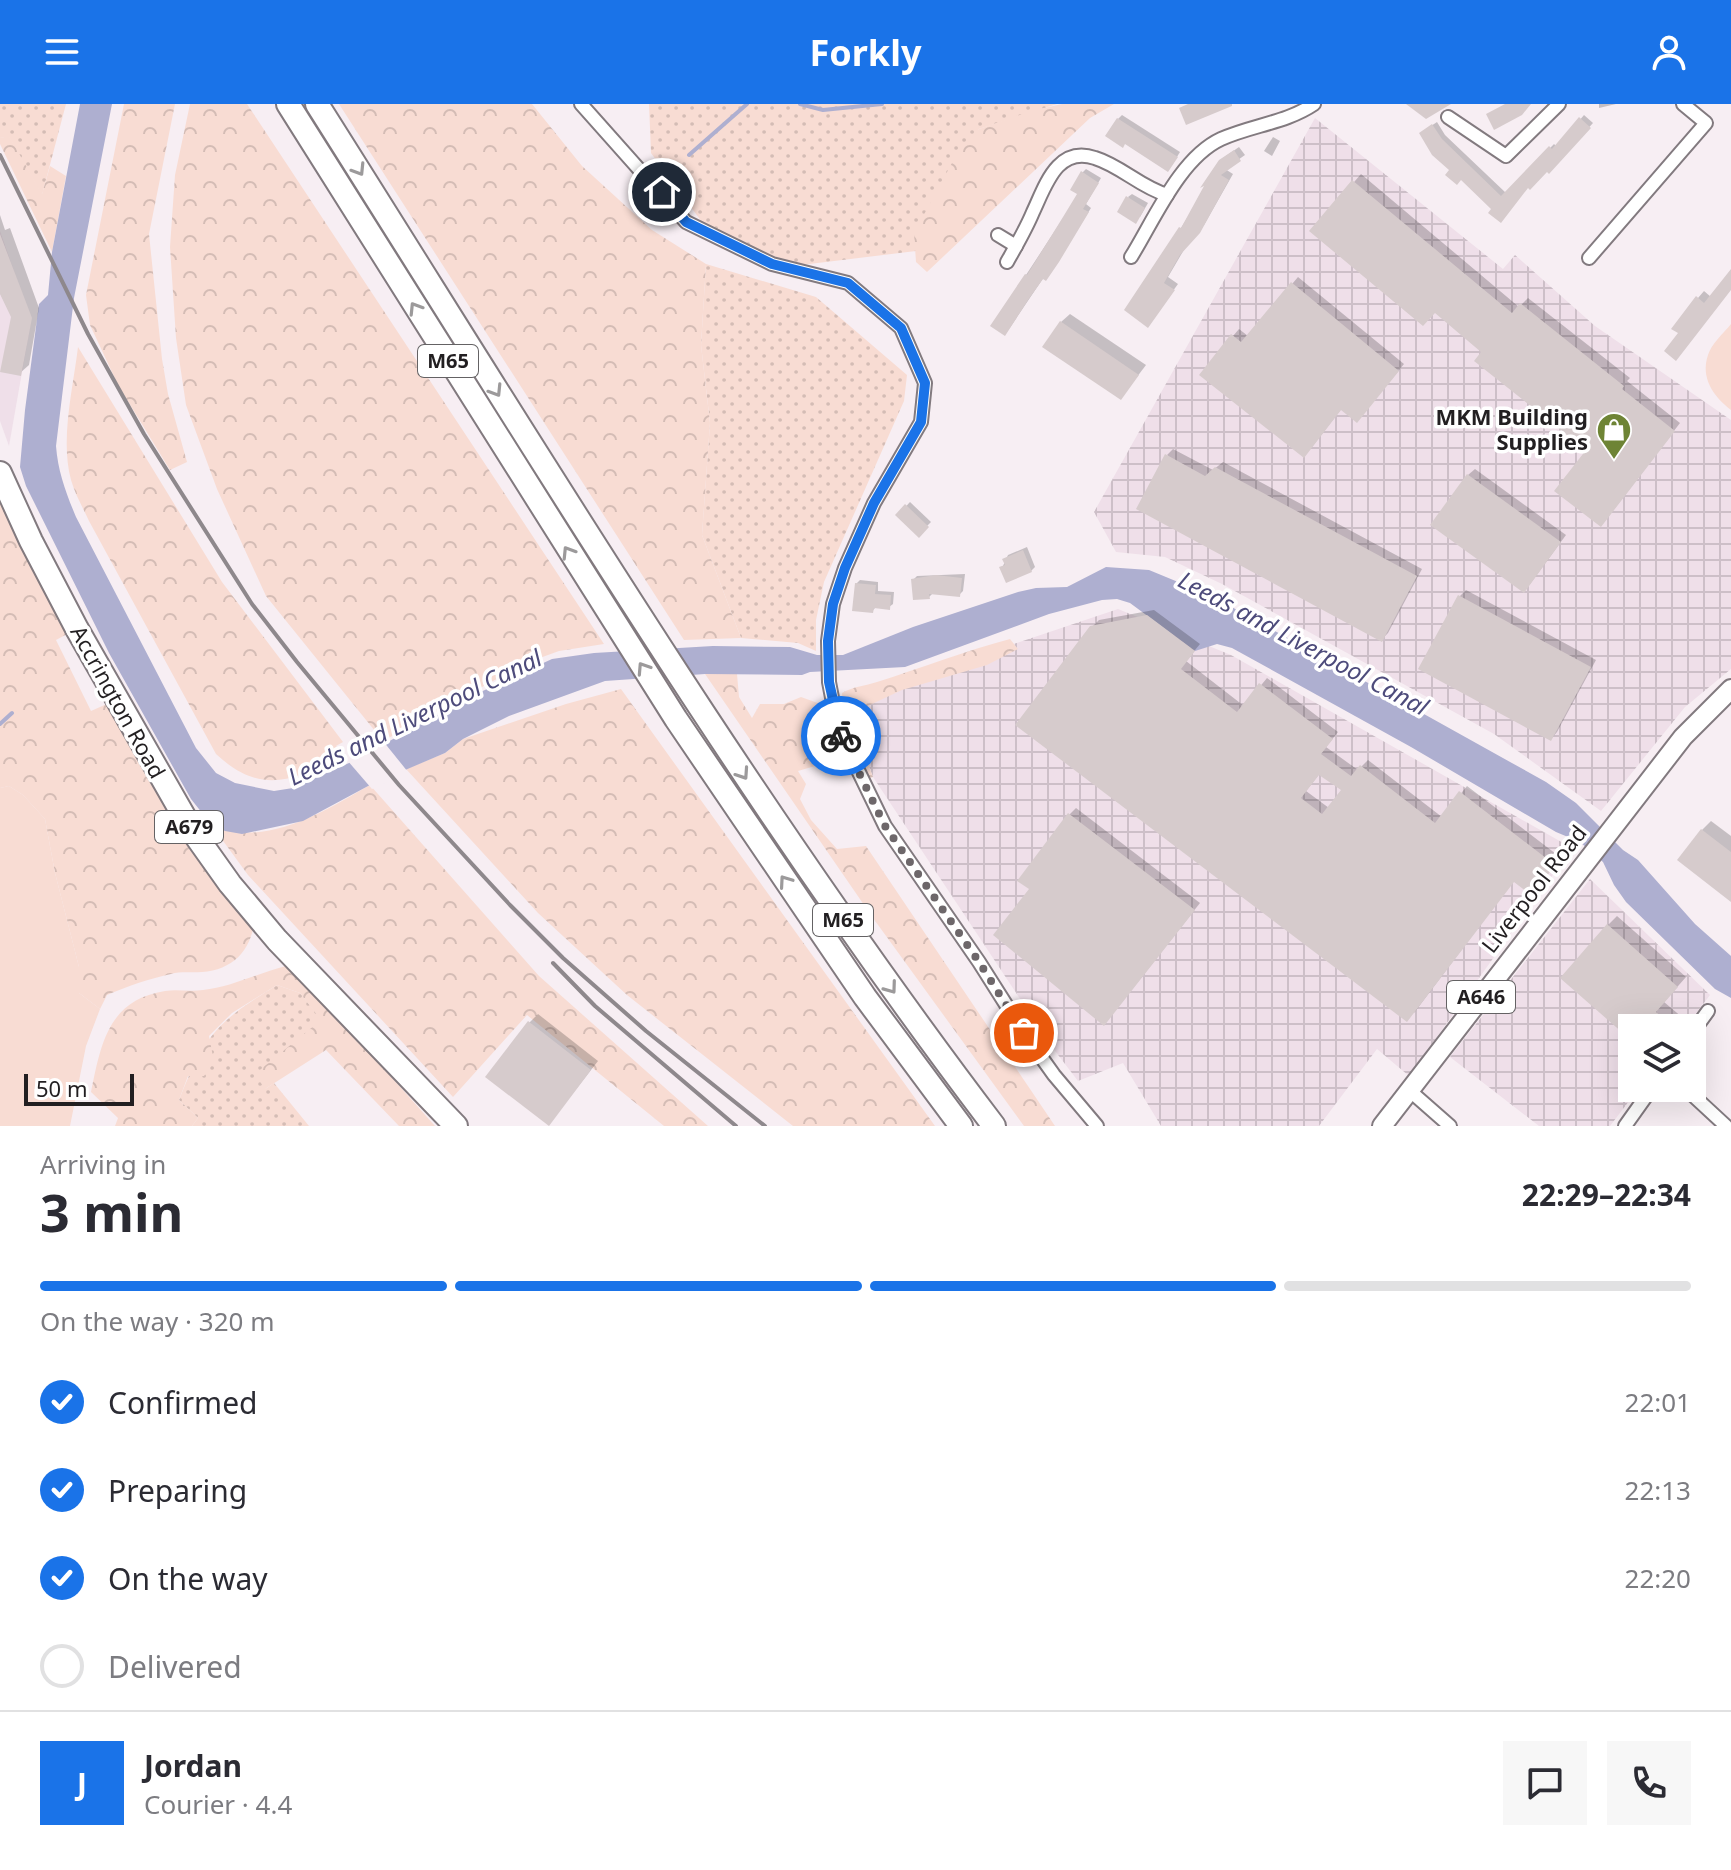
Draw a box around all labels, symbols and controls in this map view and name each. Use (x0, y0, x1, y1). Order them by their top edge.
text: Forkly (810, 28, 921, 77)
icon: menu (40, 30, 84, 74)
icon: person (1647, 30, 1691, 74)
pin (628, 158, 696, 226)
one-way arrow (349, 161, 364, 176)
icon: home (640, 170, 684, 214)
one-way arrow (409, 302, 424, 317)
road number: M65 (418, 345, 478, 377)
one-way arrow (486, 382, 502, 397)
place label: MKM Building Supplies (1435, 401, 1588, 456)
shop icon: MKM Building Supplies (1595, 411, 1633, 461)
one-way arrow (563, 546, 578, 560)
water label: Leeds and Liverpool Canal (1173, 563, 1435, 723)
street label: Accrington Road (64, 620, 173, 783)
water label: Leeds and Liverpool Canal (282, 640, 548, 793)
one-way arrow (637, 662, 652, 677)
courier (801, 696, 881, 776)
icon: bike (819, 714, 863, 758)
one-way arrow (733, 766, 748, 780)
road number: A679 (155, 811, 223, 843)
street label: Liverpool Road (1474, 818, 1593, 958)
one-way arrow (780, 875, 795, 889)
road number: M65 (813, 904, 873, 936)
one-way arrow (881, 979, 896, 994)
road number: A646 (1447, 981, 1515, 1013)
pin (990, 999, 1058, 1067)
icon: bag (1002, 1011, 1046, 1055)
map controls (1618, 1014, 1706, 1102)
button: layers (1618, 1014, 1706, 1102)
scale bar (24, 1070, 134, 1106)
text: 50 m (36, 1073, 87, 1103)
text: Arriving in (40, 1146, 166, 1182)
text: 22:29–22:34 (1522, 1174, 1691, 1215)
text: 3 min (40, 1176, 183, 1247)
text: On the way · 320 m (40, 1303, 274, 1339)
icon: check (40, 1380, 84, 1424)
text: Confirmed (108, 1382, 258, 1423)
text: 22:01 (1625, 1384, 1691, 1420)
icon: check (40, 1468, 84, 1512)
text: Preparing (108, 1470, 247, 1511)
text: 22:13 (1625, 1472, 1691, 1508)
icon: check (40, 1556, 84, 1600)
text: On the way (108, 1558, 268, 1599)
text: 22:20 (1625, 1560, 1691, 1596)
text: Delivered (108, 1646, 242, 1687)
button: chat (1503, 1741, 1587, 1825)
button: phone (1607, 1741, 1691, 1825)
text: Jordan (144, 1745, 242, 1786)
text: J (77, 1763, 87, 1804)
text: Courier · 4.4 (144, 1786, 292, 1822)

